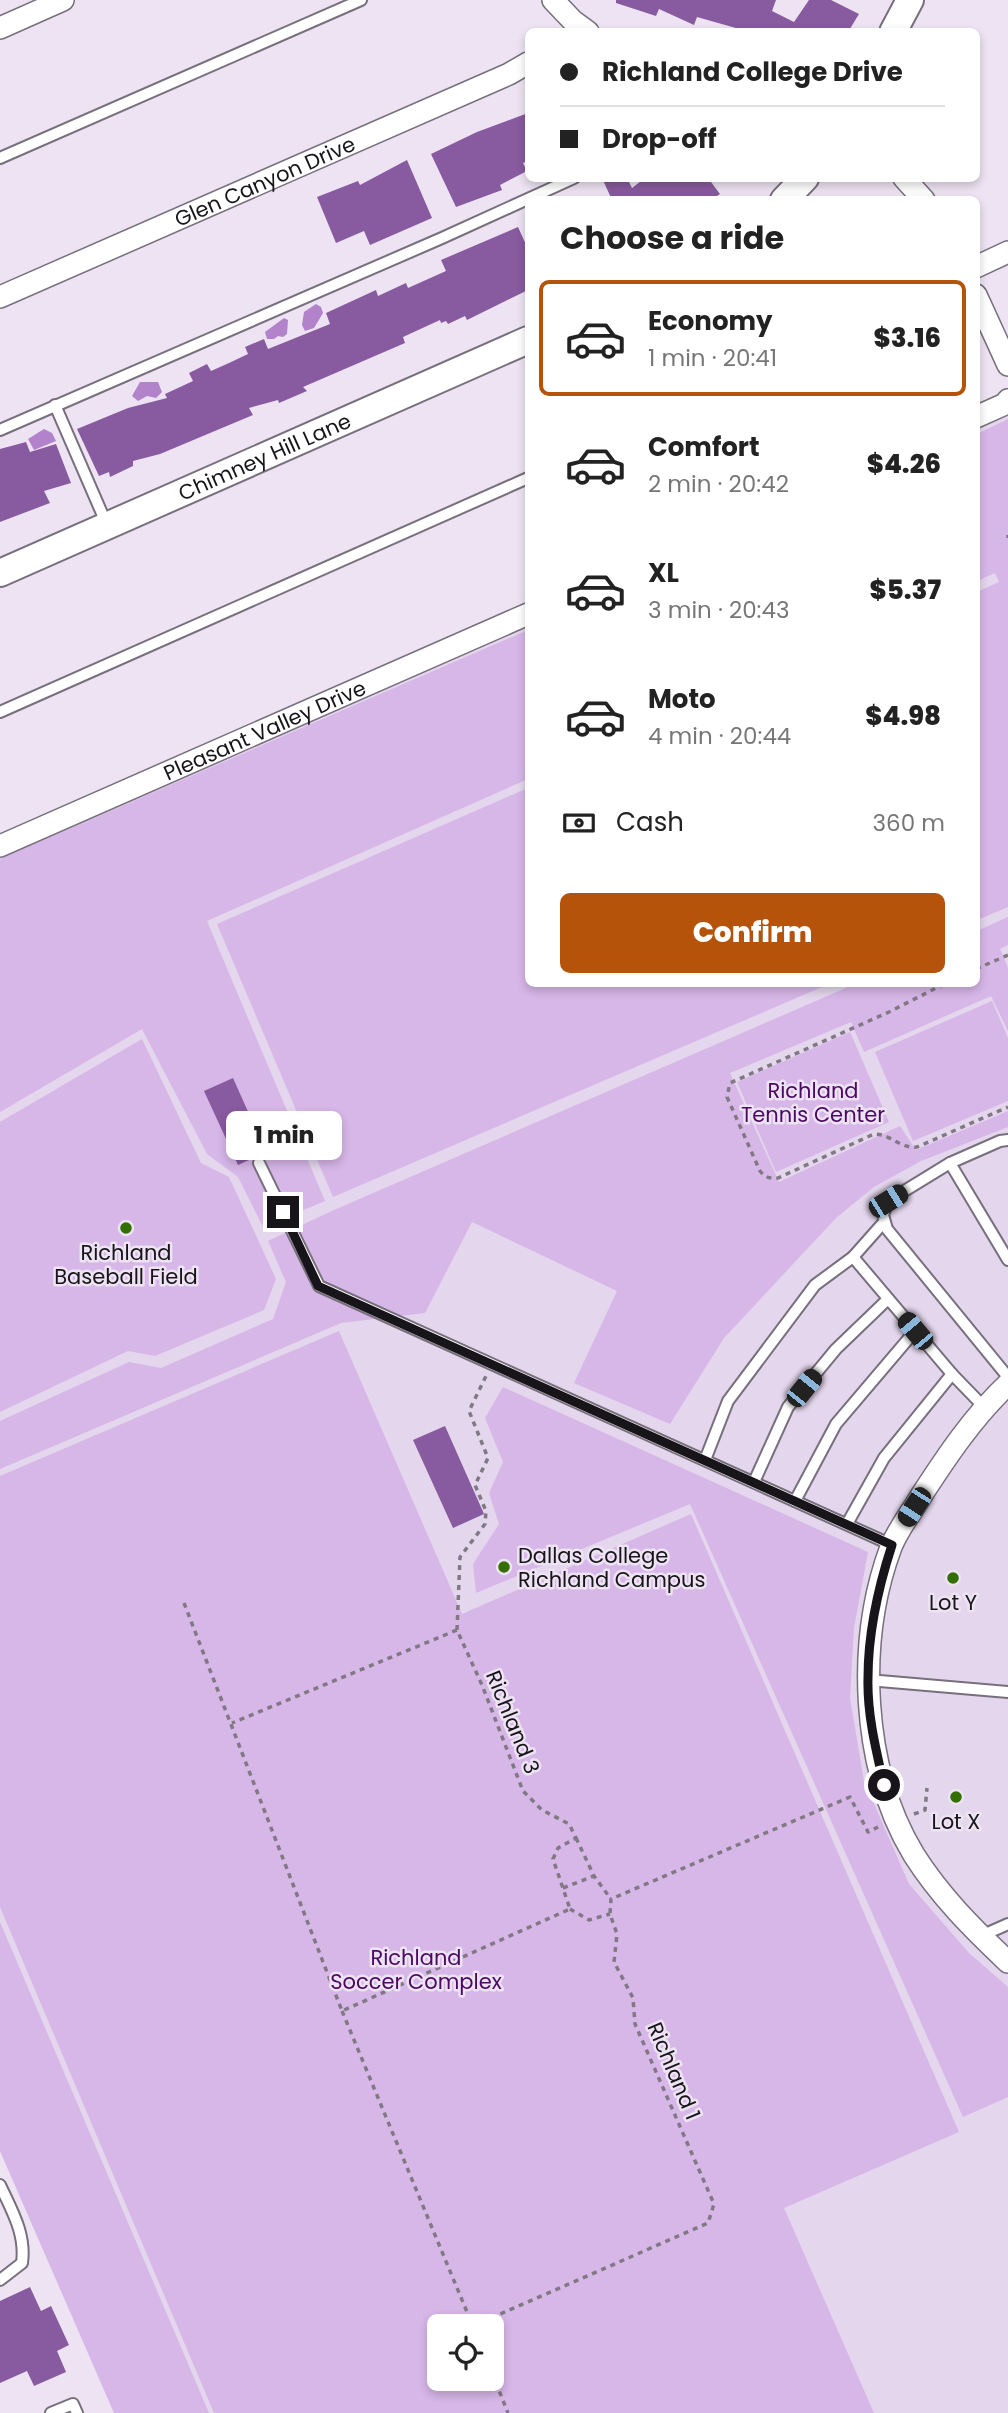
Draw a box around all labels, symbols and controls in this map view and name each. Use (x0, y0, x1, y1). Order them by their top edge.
text: Richland College Drive (602, 54, 903, 90)
text: Drop-off (602, 121, 717, 157)
street label: Glen Canyon Drive (170, 129, 360, 233)
text: Choose a ride (560, 215, 784, 260)
text: Economy (648, 303, 772, 339)
icon: car (564, 307, 627, 370)
text: $3.16 (874, 320, 941, 356)
text: 1 min · 20:41 (648, 342, 777, 374)
street label: Chimney Hill Lane (174, 406, 355, 507)
text: Comfort (648, 429, 760, 465)
icon: car (564, 433, 627, 496)
text: $4.26 (867, 446, 941, 482)
text: 2 min · 20:42 (648, 468, 789, 500)
text: XL (648, 555, 679, 591)
icon: car (564, 559, 627, 622)
text: $5.37 (869, 572, 941, 608)
text: 3 min · 20:43 (648, 594, 790, 626)
street label: Pleasant Valley Drive (159, 673, 370, 787)
text: Moto (648, 681, 716, 717)
icon: car (564, 685, 627, 748)
text: $4.98 (865, 698, 941, 734)
text: 4 min · 20:44 (648, 720, 791, 752)
icon: cash (560, 804, 598, 842)
text: Cash (616, 804, 684, 840)
text: 360 m (873, 807, 945, 839)
button: Confirm (560, 893, 945, 973)
park label: Richland Tennis Center (741, 1076, 885, 1129)
callout: 1 min (225, 1110, 341, 1160)
text: 1 min (254, 1119, 314, 1151)
car (865, 1181, 912, 1221)
route end (267, 1196, 299, 1228)
marker: Richland Baseball Field (118, 1220, 134, 1236)
place label: Richland Baseball Field (54, 1238, 198, 1291)
car (894, 1308, 937, 1354)
car (783, 1365, 826, 1411)
car (894, 1484, 935, 1530)
place label: Dallas College Richland Campus (518, 1541, 705, 1594)
marker: Dallas College Richland Campus (496, 1559, 512, 1575)
marker: Lot Y (945, 1570, 961, 1586)
place label: Lot Y (929, 1588, 977, 1617)
street label: Richland 3 (479, 1666, 547, 1778)
route start (868, 1769, 900, 1801)
marker: Lot X (948, 1789, 964, 1805)
place label: Lot X (932, 1807, 980, 1836)
park label: Richland Soccer Complex (330, 1943, 502, 1996)
street label: Richland 1 (640, 2018, 708, 2124)
map controls (427, 2314, 504, 2391)
button: locate (427, 2314, 504, 2391)

